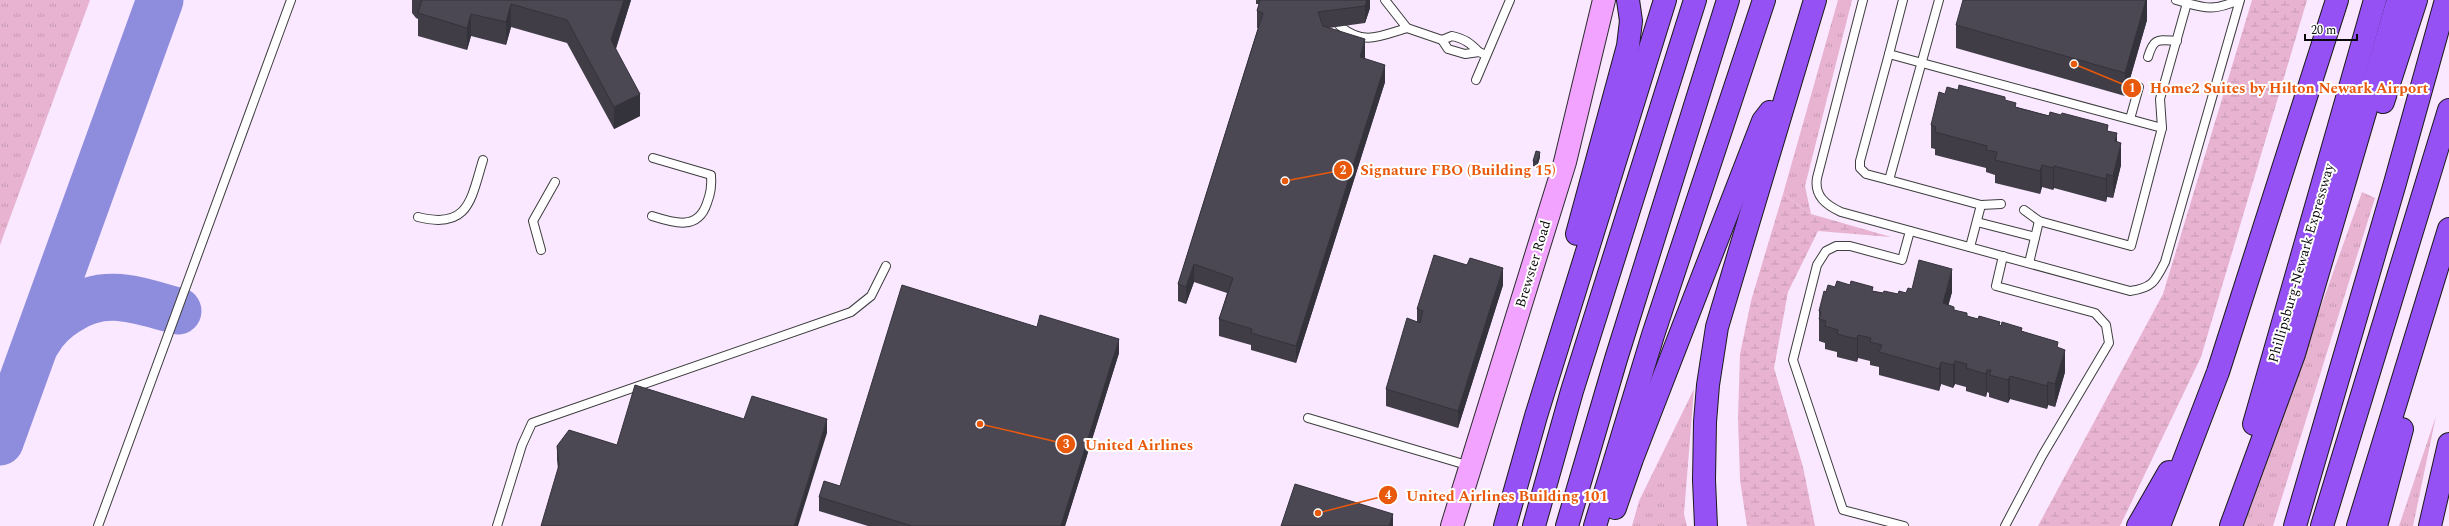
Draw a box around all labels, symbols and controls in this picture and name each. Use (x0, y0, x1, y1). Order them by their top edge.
scale bar (2305, 16, 2357, 42)
text: 20 m (2311, 21, 2336, 40)
callout: Home2 Suites by Hilton Newark Airport (2122, 75, 2436, 102)
text: Home2 Suites by Hilton Newark Airport (2150, 77, 2429, 100)
text: 1 (2129, 79, 2135, 98)
callout: Signature FBO (Building 15) (1333, 156, 1564, 183)
text: Signature FBO (Building 15) (1360, 159, 1556, 182)
street label: Phillipsburg-Newark Expressway (2262, 160, 2340, 365)
text: 2 (1340, 161, 1347, 180)
street label: Brewster Road (1510, 218, 1556, 310)
callout: United Airlines (1056, 431, 1201, 458)
text: United Airlines (1085, 434, 1193, 457)
text: 3 (1063, 435, 1070, 454)
callout: United Airlines Building 101 (1378, 482, 1616, 509)
text: United Airlines Building 101 (1406, 485, 1608, 508)
text: 4 (1385, 486, 1392, 505)

